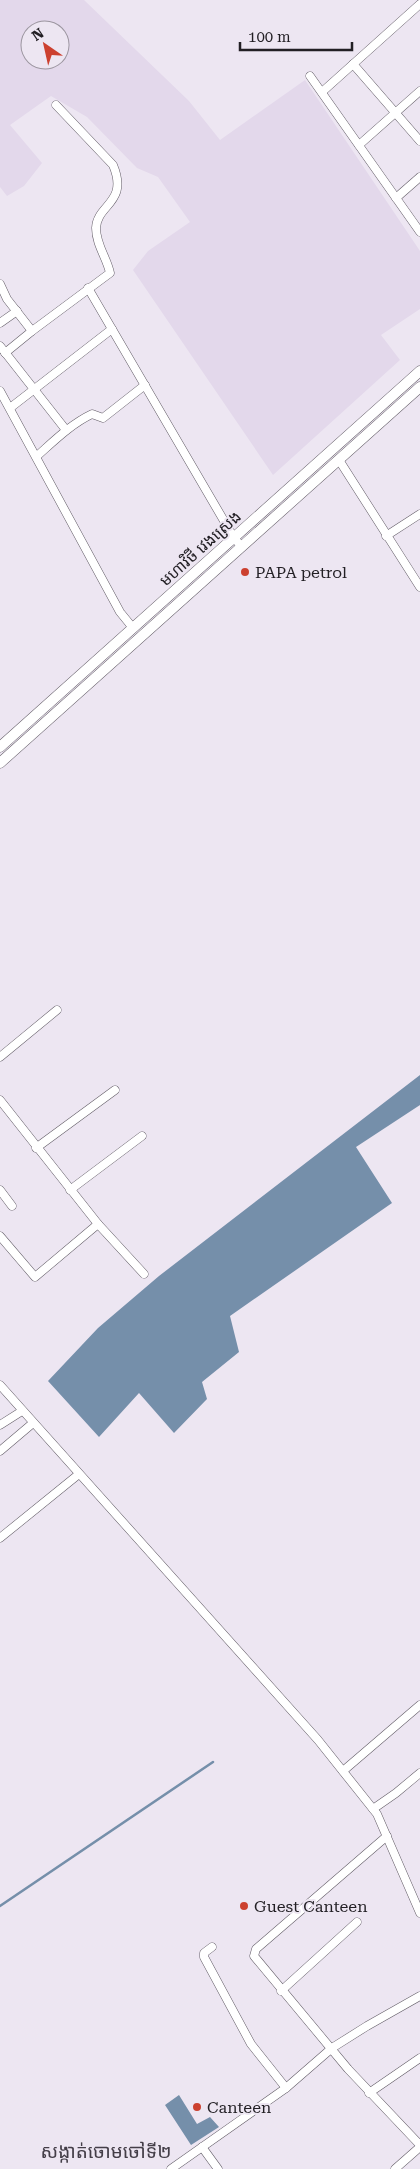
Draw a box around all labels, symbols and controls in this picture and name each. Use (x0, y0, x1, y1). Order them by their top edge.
north arrow (20, 20, 70, 70)
scale bar (240, 20, 352, 52)
text: N (29, 24, 47, 44)
text: 100 m (248, 28, 291, 46)
street label: មហាវិថី វេងស្រេង (155, 506, 245, 590)
place label: PAPA petrol (255, 563, 347, 582)
marker: PAPA petrol (239, 566, 251, 578)
place label: Guest Canteen (254, 1897, 367, 1916)
marker: Guest Canteen (238, 1900, 250, 1912)
place label: Canteen (207, 2098, 271, 2117)
marker: Canteen (191, 2101, 203, 2113)
district label: សង្កាត់ចោមចៅទី២ (41, 2140, 172, 2163)

